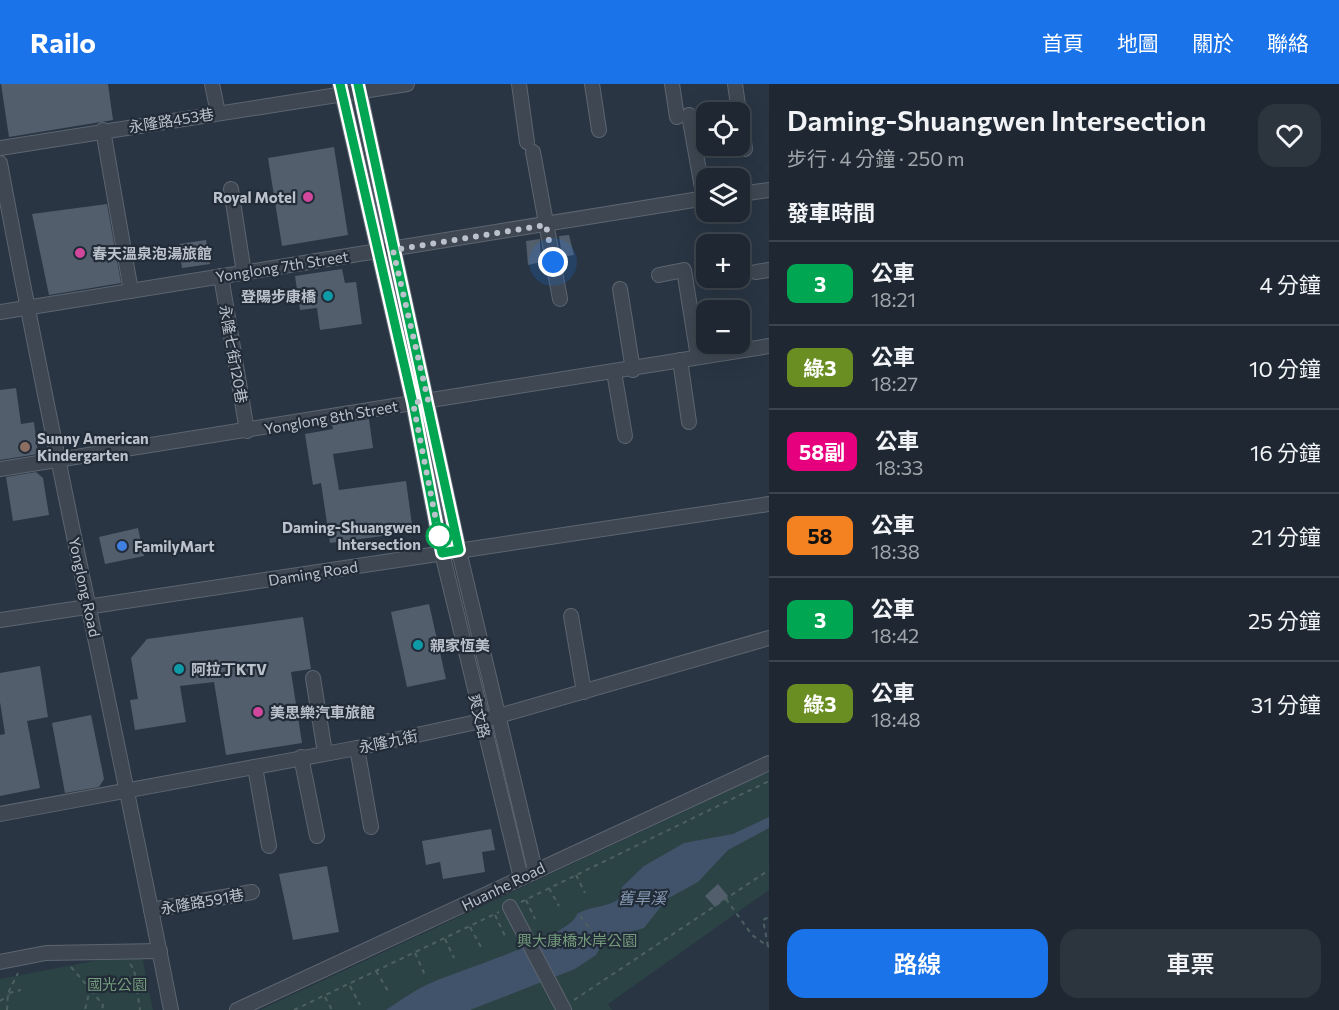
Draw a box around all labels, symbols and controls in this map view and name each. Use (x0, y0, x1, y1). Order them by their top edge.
text: Railo (30, 25, 96, 59)
text: 首頁 (1042, 30, 1084, 55)
text: 地圖 (1117, 30, 1159, 55)
text: 關於 (1192, 30, 1234, 55)
text: 聯絡 (1267, 30, 1309, 55)
map controls (696, 102, 750, 354)
button: locate (696, 102, 750, 156)
text: Daming-Shuangwen Intersection (787, 103, 1206, 137)
street label: 永隆路453巷 (127, 104, 215, 136)
button: heart (1258, 104, 1321, 167)
text: 步行 · 4 分鐘 · 250 m (787, 146, 965, 170)
button: layers (696, 168, 750, 222)
place label: Royal Motel (213, 188, 296, 206)
marker: Royal Motel (301, 190, 315, 204)
text: 發車時間 (787, 199, 875, 226)
button: + (696, 234, 750, 288)
place label: 春天溫泉泡湯旅館 (92, 244, 212, 262)
marker: 春天溫泉泡湯旅館 (73, 246, 87, 260)
street label: Yonglong 7th Street (214, 247, 350, 285)
your location (538, 247, 568, 277)
text: 公車 (871, 259, 915, 286)
text: 3 (814, 271, 826, 296)
text: 4 分鐘 (1260, 271, 1321, 298)
place label: 登陽步康橋 (241, 287, 317, 305)
text: 18:21 (871, 287, 916, 311)
marker: 登陽步康橋 (321, 289, 335, 303)
button: − (696, 300, 750, 354)
street label: 永隆七街120巷 (216, 303, 252, 405)
text: 公車 (871, 343, 915, 370)
text: 綠3 (803, 355, 837, 380)
text: 10 分鐘 (1249, 355, 1321, 382)
text: 18:27 (871, 371, 918, 395)
street label: Yonglong 8th Street (263, 396, 399, 438)
text: 公車 (875, 427, 919, 454)
place label: Sunny American Kindergarten (37, 429, 149, 464)
text: 58副 (799, 439, 845, 464)
text: 16 分鐘 (1250, 439, 1321, 466)
marker: Sunny American Kindergarten (18, 440, 32, 454)
text: 18:33 (875, 455, 923, 479)
text: 公車 (871, 511, 915, 538)
place label: Daming-Shuangwen Intersection (282, 518, 421, 553)
marker: Daming-Shuangwen Intersection (426, 523, 452, 549)
text: 58 (807, 523, 833, 548)
text: 21 分鐘 (1251, 523, 1321, 550)
street label: Yonglong Road (66, 535, 104, 639)
place label: FamilyMart (134, 537, 215, 555)
marker: FamilyMart (115, 539, 129, 553)
text: 18:38 (871, 539, 920, 563)
street label: Daming Road (267, 557, 359, 589)
text: 公車 (871, 595, 915, 622)
text: 3 (814, 607, 826, 632)
text: 25 分鐘 (1248, 607, 1321, 634)
text: 18:42 (871, 623, 919, 647)
place label: 親家恆美 (430, 636, 490, 654)
marker: 親家恆美 (411, 638, 425, 652)
place label: 阿拉丁KTV (191, 660, 267, 678)
marker: 阿拉丁KTV (172, 662, 186, 676)
text: 公車 (871, 679, 915, 706)
text: 綠3 (803, 691, 837, 716)
text: 31 分鐘 (1251, 691, 1321, 718)
street label: 爽文路 (466, 692, 494, 740)
place label: 美思樂汽車旅館 (270, 703, 375, 721)
marker: 美思樂汽車旅館 (251, 705, 265, 719)
text: 18:48 (871, 707, 921, 731)
street label: 永隆九街 (357, 726, 419, 756)
street label: Huanhe Road (458, 858, 548, 914)
street label: 永隆路591巷 (159, 885, 245, 917)
water label: 舊旱溪 (618, 888, 668, 907)
button: 路線 (787, 929, 1048, 998)
button: 車票 (1060, 929, 1321, 998)
park label: 興大康橋水岸公園 (517, 931, 637, 949)
park label: 國光公園 (87, 975, 147, 993)

